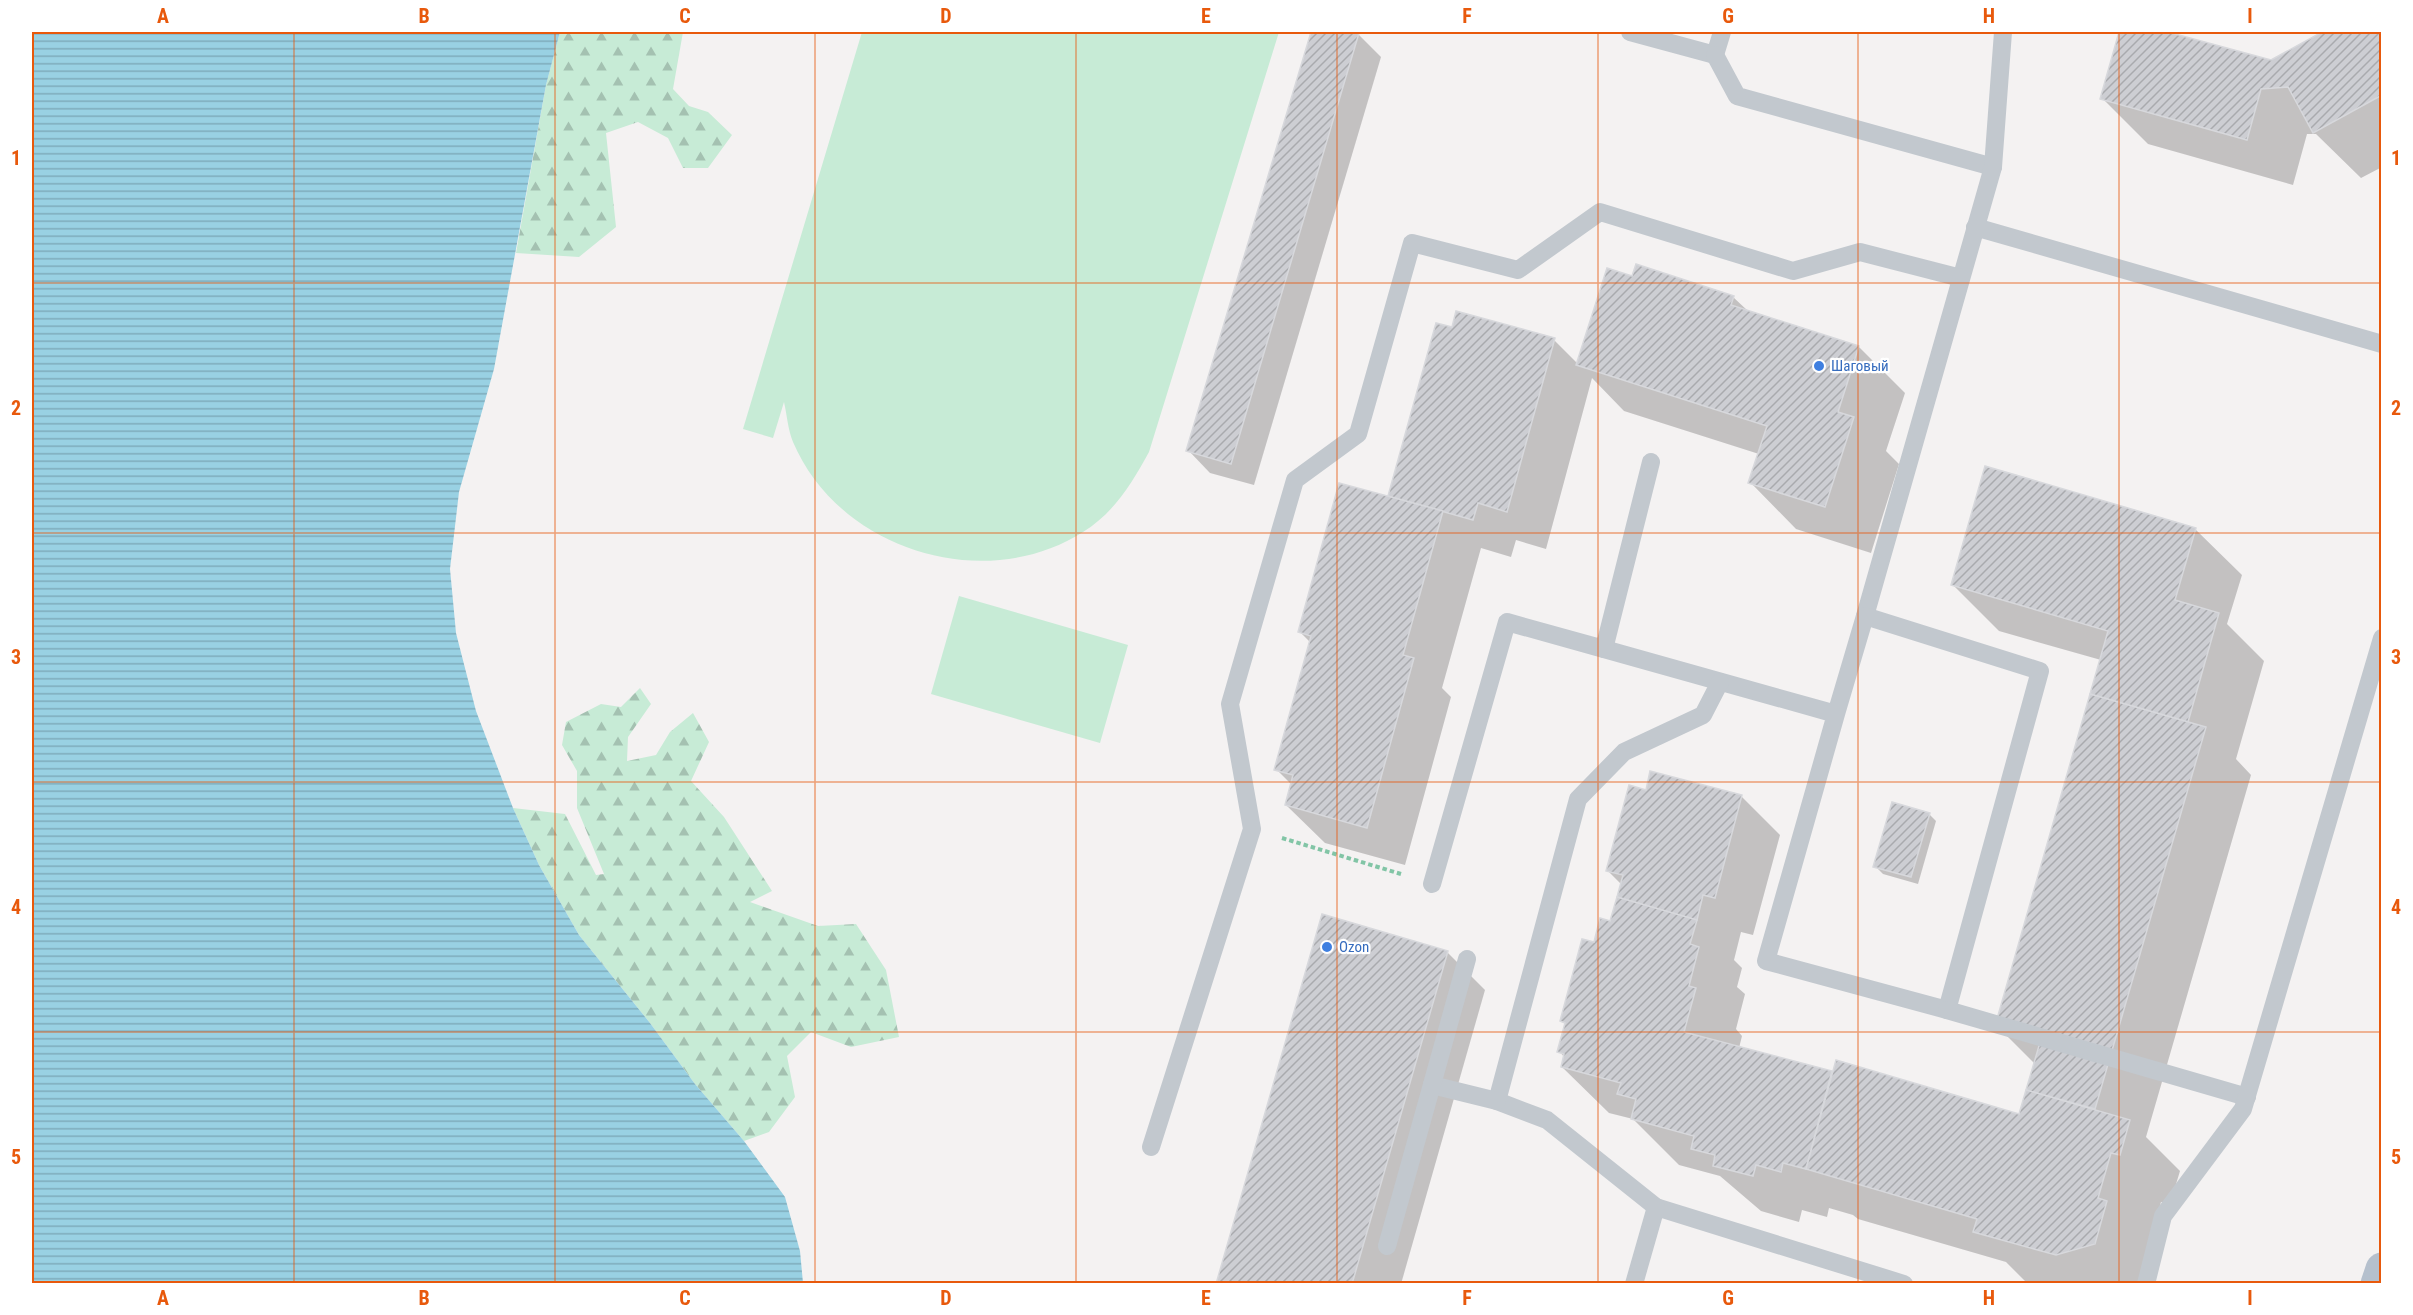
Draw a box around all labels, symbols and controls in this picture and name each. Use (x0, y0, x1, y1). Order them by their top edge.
text: A (157, 4, 169, 28)
text: B (418, 4, 430, 28)
text: C (679, 4, 691, 28)
text: D (940, 4, 952, 28)
text: E (1201, 4, 1211, 28)
text: F (1462, 4, 1472, 28)
text: G (1722, 4, 1734, 28)
text: H (1983, 4, 1995, 28)
text: I (2247, 4, 2253, 28)
text: 1 (11, 146, 21, 170)
text: 1 (2391, 146, 2401, 170)
place label: Шаговый (1831, 357, 1889, 375)
marker: Шаговый (1812, 359, 1826, 373)
text: 2 (11, 396, 21, 420)
text: 2 (2391, 396, 2401, 420)
text: 3 (11, 645, 21, 669)
text: 3 (2391, 645, 2401, 669)
text: 4 (11, 895, 21, 919)
text: 4 (2391, 895, 2401, 919)
place label: Ozon (1339, 938, 1369, 956)
marker: Ozon (1320, 940, 1334, 954)
text: 5 (11, 1145, 21, 1169)
text: 5 (2391, 1145, 2401, 1169)
text: A (157, 1286, 169, 1310)
text: B (418, 1286, 430, 1310)
text: C (679, 1286, 691, 1310)
text: D (940, 1286, 952, 1310)
text: E (1201, 1286, 1211, 1310)
text: F (1462, 1286, 1472, 1310)
text: G (1722, 1286, 1734, 1310)
text: H (1983, 1286, 1995, 1310)
text: I (2247, 1286, 2253, 1310)

